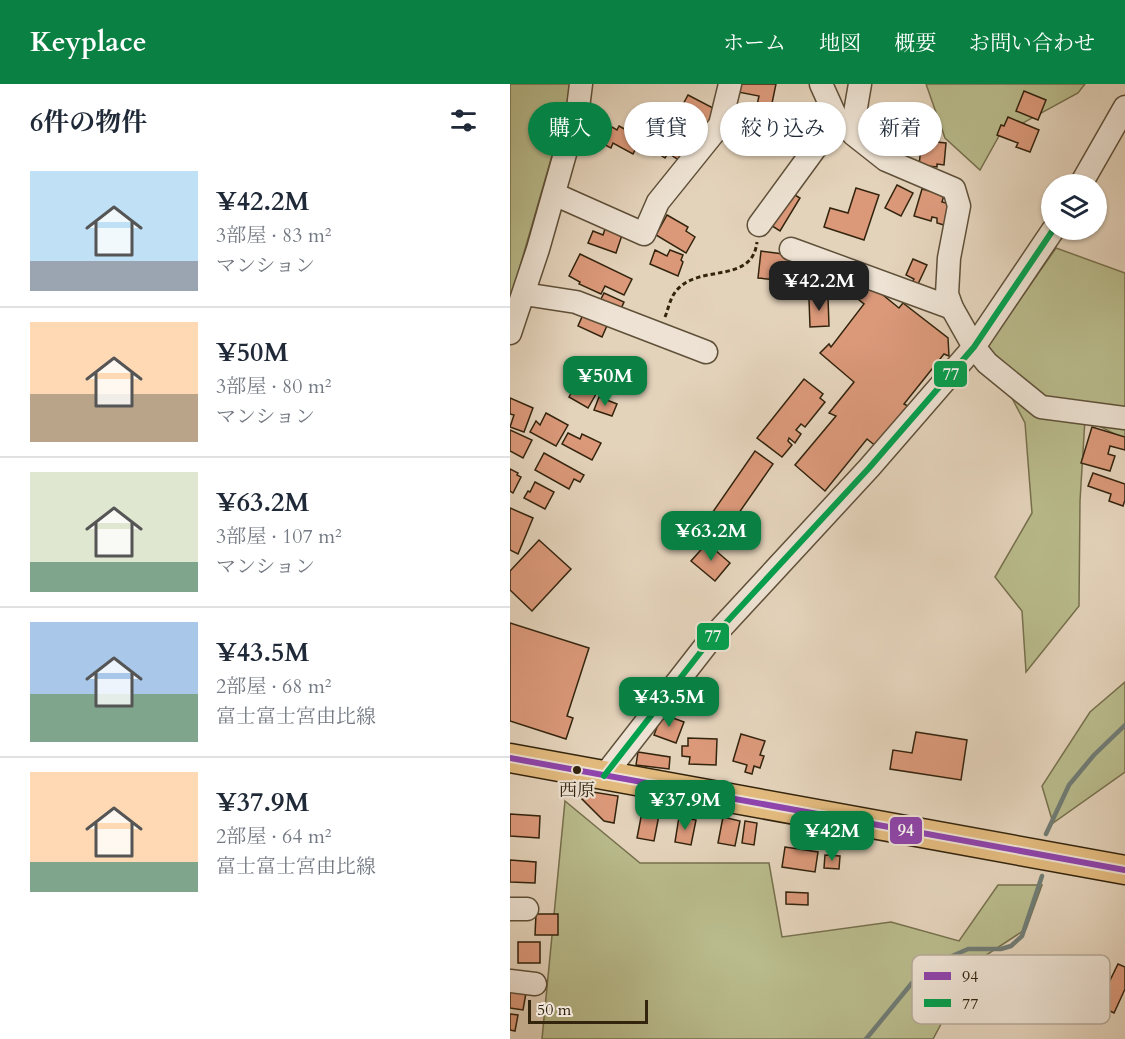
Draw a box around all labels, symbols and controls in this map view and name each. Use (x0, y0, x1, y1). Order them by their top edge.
text: Keyplace (30, 23, 147, 61)
text: ホーム (723, 29, 786, 58)
text: 地図 (819, 29, 861, 58)
text: 概要 (894, 29, 936, 58)
text: お問い合わせ (969, 29, 1095, 58)
chip: 購入 (528, 102, 612, 156)
chip: 賃貸 (624, 102, 708, 156)
chip: 絞り込み (720, 102, 846, 156)
chip: 新着 (858, 102, 942, 156)
icon: filters (447, 104, 480, 137)
text: 6件の物件 (30, 105, 147, 140)
map controls (1041, 174, 1107, 240)
button: layers (1041, 174, 1107, 240)
text: ¥42.2M (216, 184, 309, 219)
icon: home (78, 195, 150, 267)
text: 3部屋 · 83 m² (216, 222, 332, 249)
text: マンション (216, 252, 315, 279)
pin: ¥42.2M (770, 261, 868, 312)
text: ¥42.2M (783, 267, 855, 294)
text: ¥50M (216, 335, 289, 370)
icon: home (78, 346, 150, 418)
pin: ¥50M (569, 356, 641, 407)
line badge: 77 (933, 360, 968, 388)
text: ¥50M (577, 362, 633, 389)
text: 77 (943, 364, 959, 386)
text: 3部屋 · 80 m² (216, 373, 332, 400)
text: マンション (216, 403, 315, 430)
text: ¥63.2M (216, 485, 309, 520)
icon: home (78, 496, 150, 568)
pin: ¥63.2M (662, 511, 760, 562)
text: ¥63.2M (675, 517, 747, 544)
text: 3部屋 · 107 m² (216, 523, 342, 550)
text: マンション (216, 553, 315, 580)
line badge: 77 (696, 622, 730, 651)
text: 77 (705, 626, 721, 648)
text: ¥43.5M (216, 635, 309, 670)
icon: home (78, 646, 150, 718)
text: 2部屋 · 68 m² (216, 673, 332, 700)
pin: ¥43.5M (620, 677, 718, 728)
text: ¥43.5M (633, 683, 705, 710)
text: 富士富士宮由比線 (216, 703, 376, 730)
marker: 西原 (571, 764, 583, 776)
place label: 西原 (559, 778, 595, 803)
pin: ¥37.9M (636, 780, 734, 831)
text: ¥37.9M (216, 785, 309, 820)
text: ¥37.9M (649, 786, 721, 813)
icon: home (78, 796, 150, 868)
pin: ¥42M (796, 811, 868, 862)
line badge: 94 (889, 816, 923, 845)
text: ¥42M (804, 817, 860, 844)
text: 94 (898, 820, 914, 842)
text: 2部屋 · 64 m² (216, 823, 332, 850)
text: 富士富士宮由比線 (216, 853, 376, 880)
legend (912, 955, 1110, 1024)
text: 94 (962, 966, 978, 988)
text: 77 (962, 993, 978, 1015)
scale bar (528, 997, 648, 1024)
text: 50 m (537, 999, 571, 1021)

